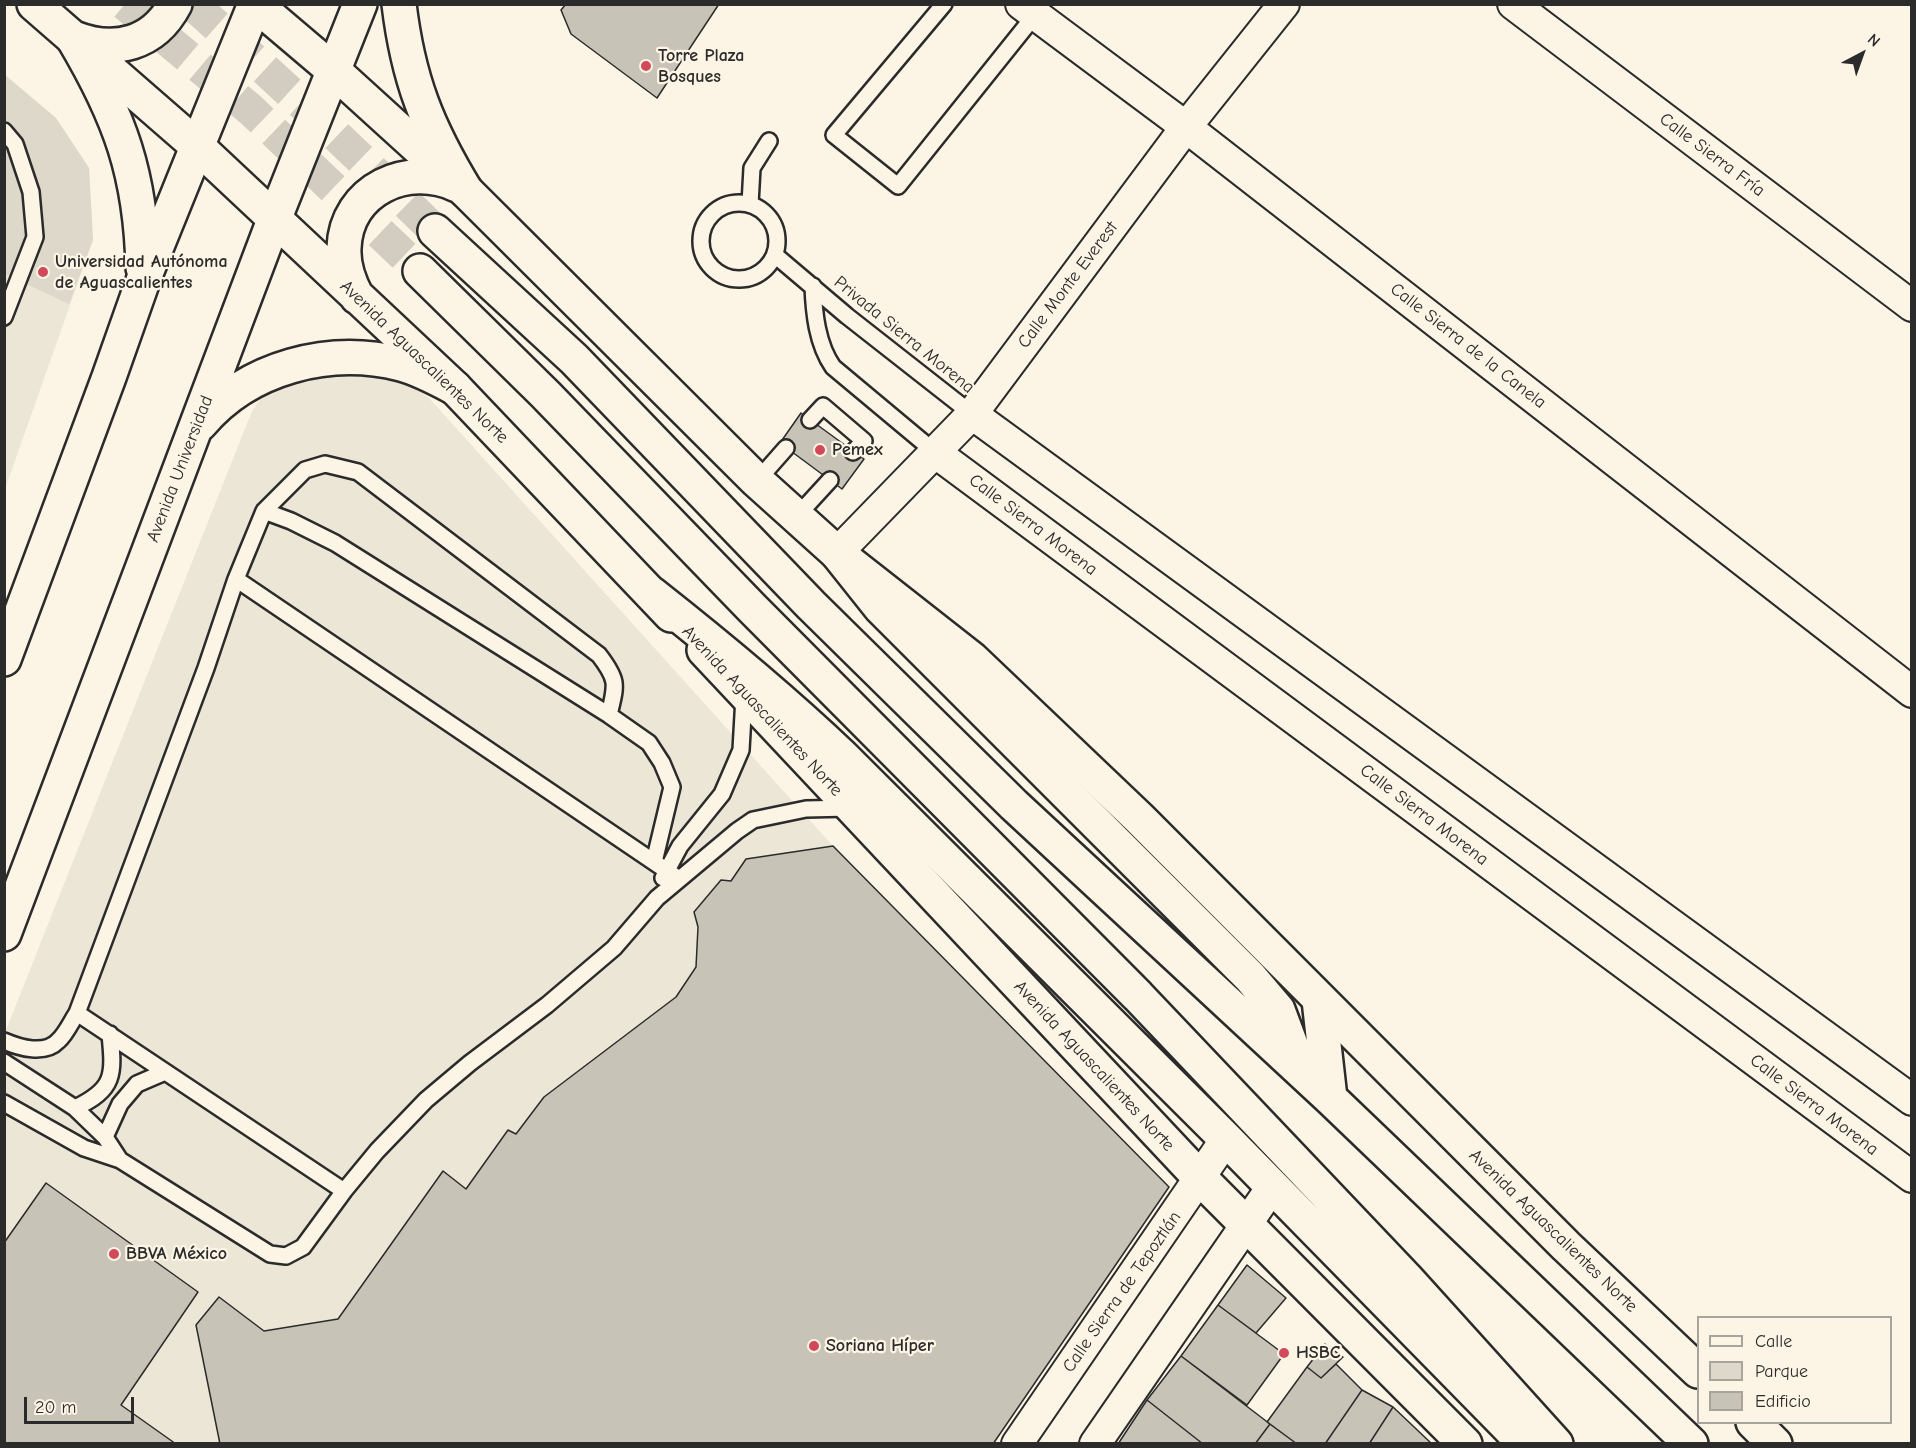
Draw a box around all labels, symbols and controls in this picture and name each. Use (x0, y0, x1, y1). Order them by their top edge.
north arrow (1832, 24, 1892, 84)
text: N (1864, 30, 1884, 51)
place label: Torre Plaza Bosques (658, 45, 744, 88)
marker: Torre Plaza Bosques (639, 59, 653, 73)
street label: Calle Sierra Fría (1655, 108, 1769, 202)
street label: Calle Monte Everest (1013, 217, 1123, 353)
place label: Universidad Autónoma de Aguascalientes (55, 251, 228, 294)
marker: Universidad Autónoma de Aguascalientes (36, 265, 50, 279)
street label: Privada Sierra Morena (829, 272, 979, 398)
street label: Avenida Aguascalientes Norte (335, 276, 513, 448)
street label: Calle Sierra de la Canela (1386, 278, 1550, 414)
street label: Avenida Universidad (142, 393, 218, 545)
place label: Pemex (832, 439, 883, 461)
marker: Pemex (813, 443, 827, 457)
street label: Calle Sierra Morena (965, 470, 1101, 580)
street label: Avenida Aguascalientes Norte (677, 621, 847, 801)
street label: Calle Sierra Morena (1356, 760, 1492, 870)
street label: Avenida Aguascalientes Norte (1009, 976, 1179, 1156)
street label: Calle Sierra Morena (1746, 1050, 1882, 1160)
street label: Avenida Aguascalientes Norte (1464, 1145, 1642, 1317)
street label: Calle Sierra de Tepoztlán (1058, 1207, 1186, 1377)
place label: BBVA México (126, 1243, 227, 1265)
marker: BBVA México (107, 1247, 121, 1261)
legend (1697, 1316, 1892, 1424)
text: Calle (1755, 1331, 1792, 1352)
place label: Soriana Híper (826, 1335, 934, 1357)
marker: Soriana Híper (807, 1339, 821, 1353)
place label: HSBC (1296, 1342, 1340, 1364)
marker: HSBC (1277, 1346, 1291, 1360)
text: Parque (1755, 1361, 1808, 1382)
scale bar (27, 1385, 136, 1423)
text: Edificio (1755, 1391, 1811, 1412)
text: 20 m (35, 1397, 76, 1418)

